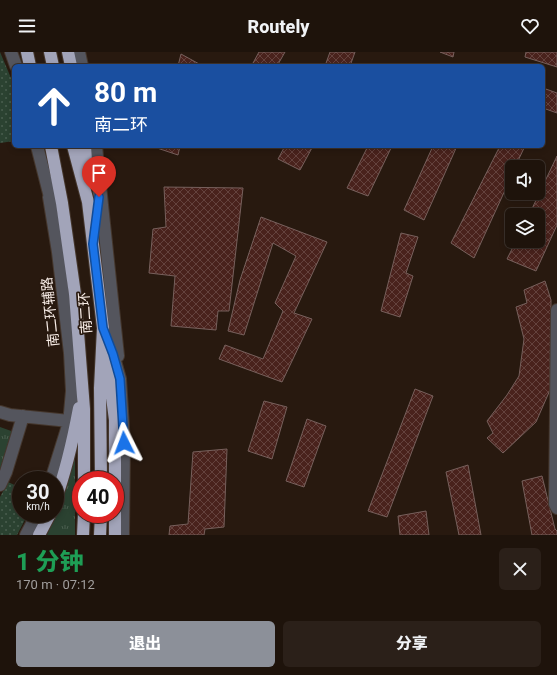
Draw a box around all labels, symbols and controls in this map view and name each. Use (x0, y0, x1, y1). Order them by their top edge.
icon: menu (16, 15, 38, 37)
icon: heart (519, 15, 541, 37)
text: Routely (248, 16, 309, 37)
text: 80 m (94, 76, 157, 109)
icon: ahead (28, 80, 80, 132)
text: 南二环 (94, 114, 148, 135)
pin (82, 156, 116, 197)
map controls (505, 160, 545, 248)
button: sound (505, 160, 545, 200)
icon: arrive (88, 162, 110, 184)
button: layers (505, 208, 545, 248)
street label: 南二环辅路 (38, 276, 62, 348)
street label: 南二环 (76, 291, 94, 335)
position arrow (103, 422, 145, 464)
speed limit sign: 40 (72, 471, 124, 523)
text: 30 (27, 480, 49, 504)
text: km/h (26, 501, 50, 512)
text: 1 分钟 (16, 548, 84, 576)
button: close (499, 548, 541, 590)
text: 170 m · 07:12 (16, 577, 95, 592)
button: 退出 (16, 621, 275, 667)
button: 分享 (283, 621, 541, 667)

